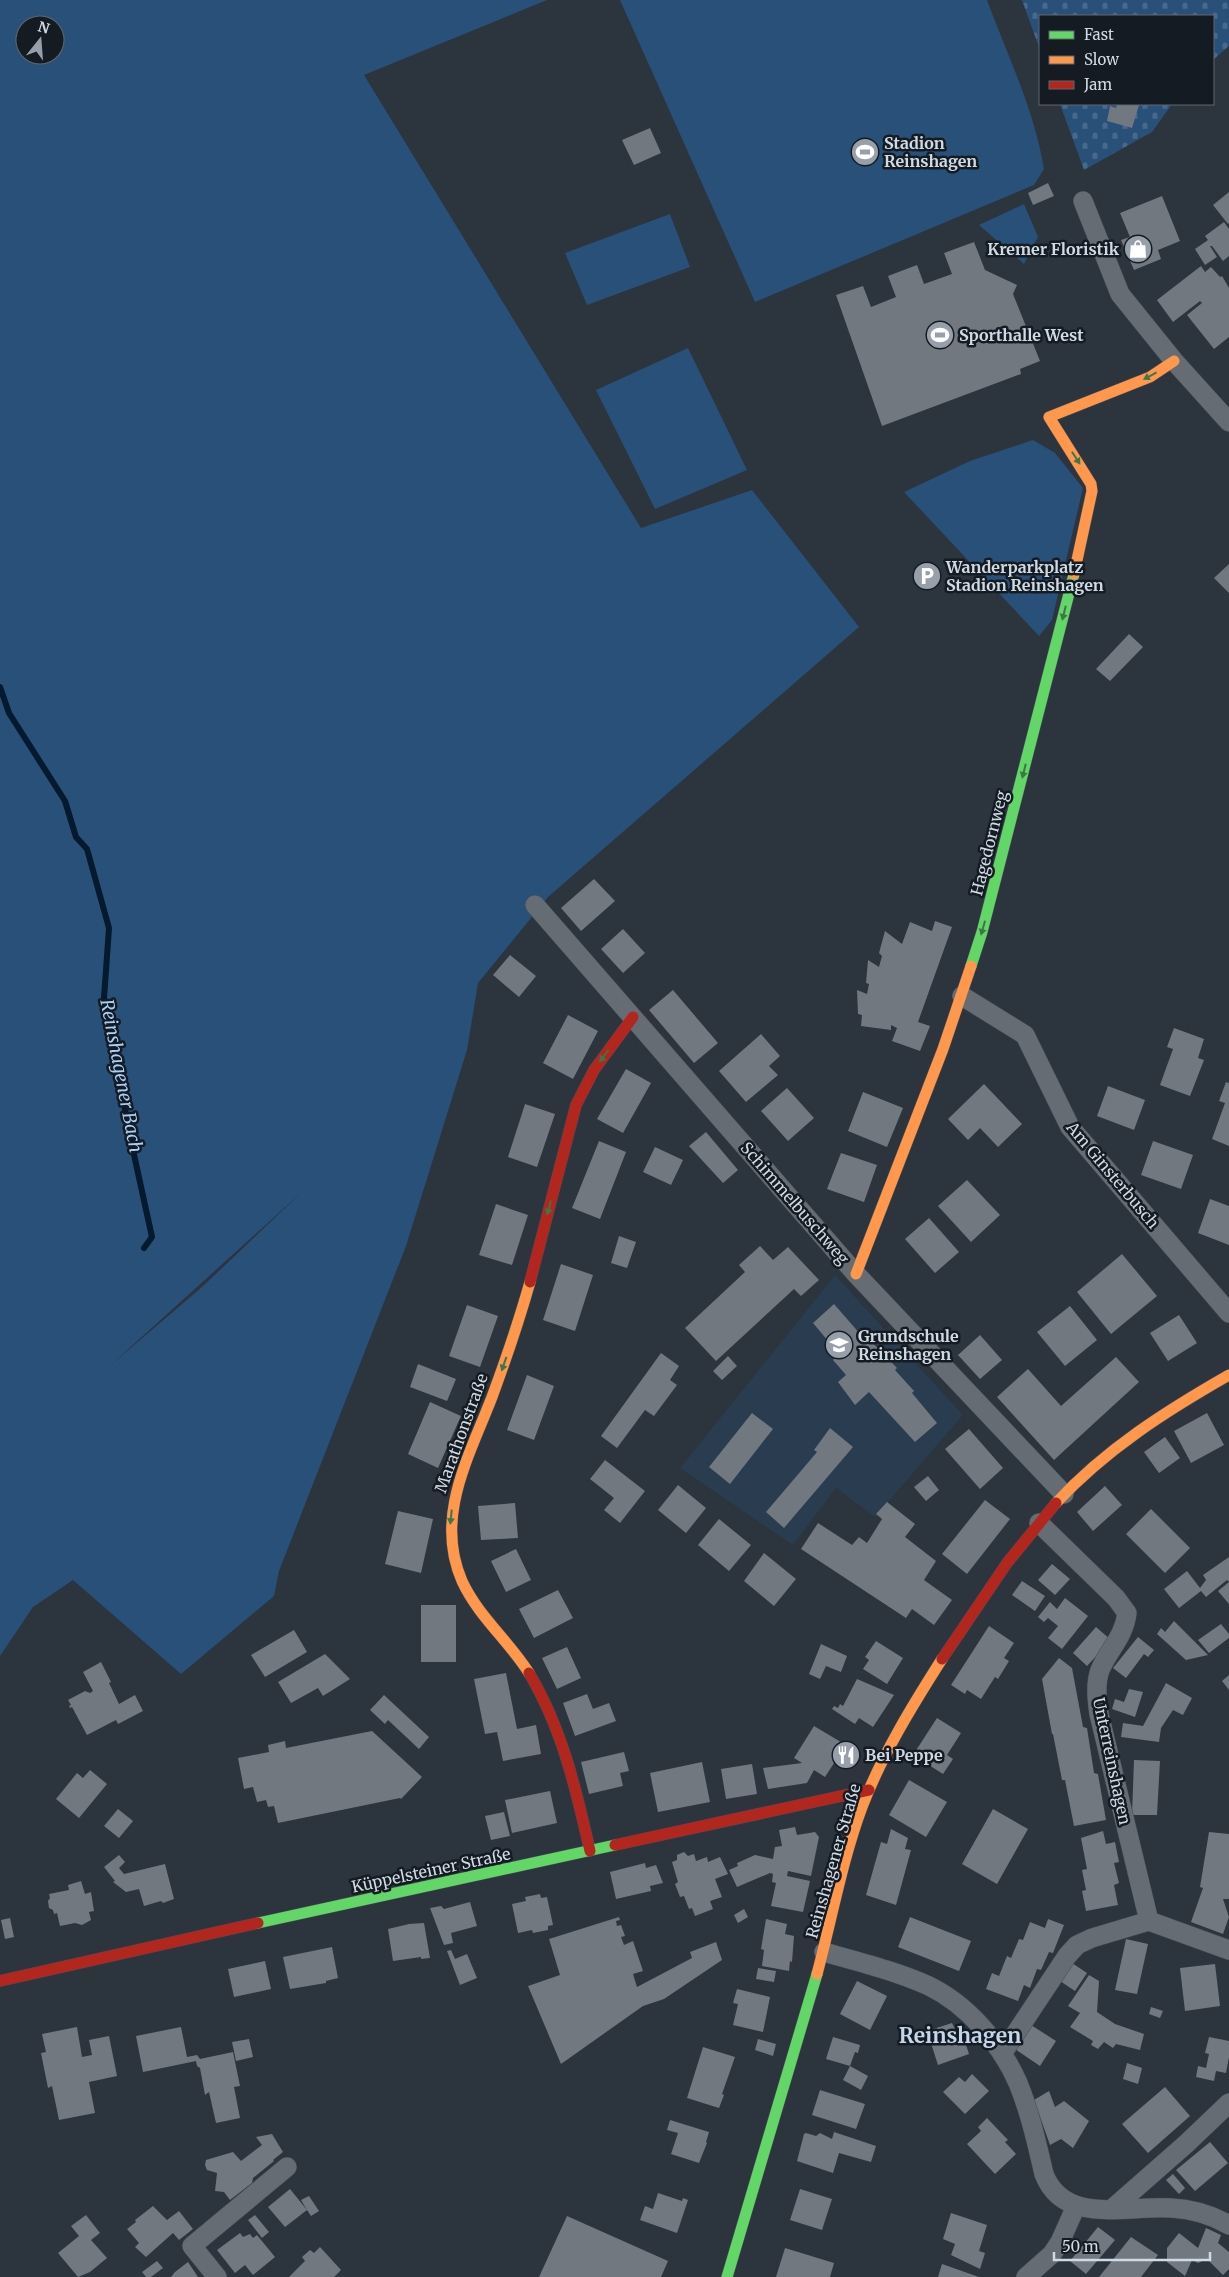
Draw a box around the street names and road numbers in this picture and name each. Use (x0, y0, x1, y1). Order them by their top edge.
street label: Hagedornweg (966, 788, 1012, 898)
street label: Am Ginsterbusch (1062, 1117, 1164, 1233)
street label: Schimmelbuschweg (737, 1138, 854, 1268)
street label: Marathonstraße (430, 1371, 492, 1495)
street label: Unterreinshagen (1089, 1696, 1135, 1827)
street label: Reinshagener Straße (801, 1781, 865, 1941)
street label: Küppelsteiner Straße (350, 1843, 512, 1897)

